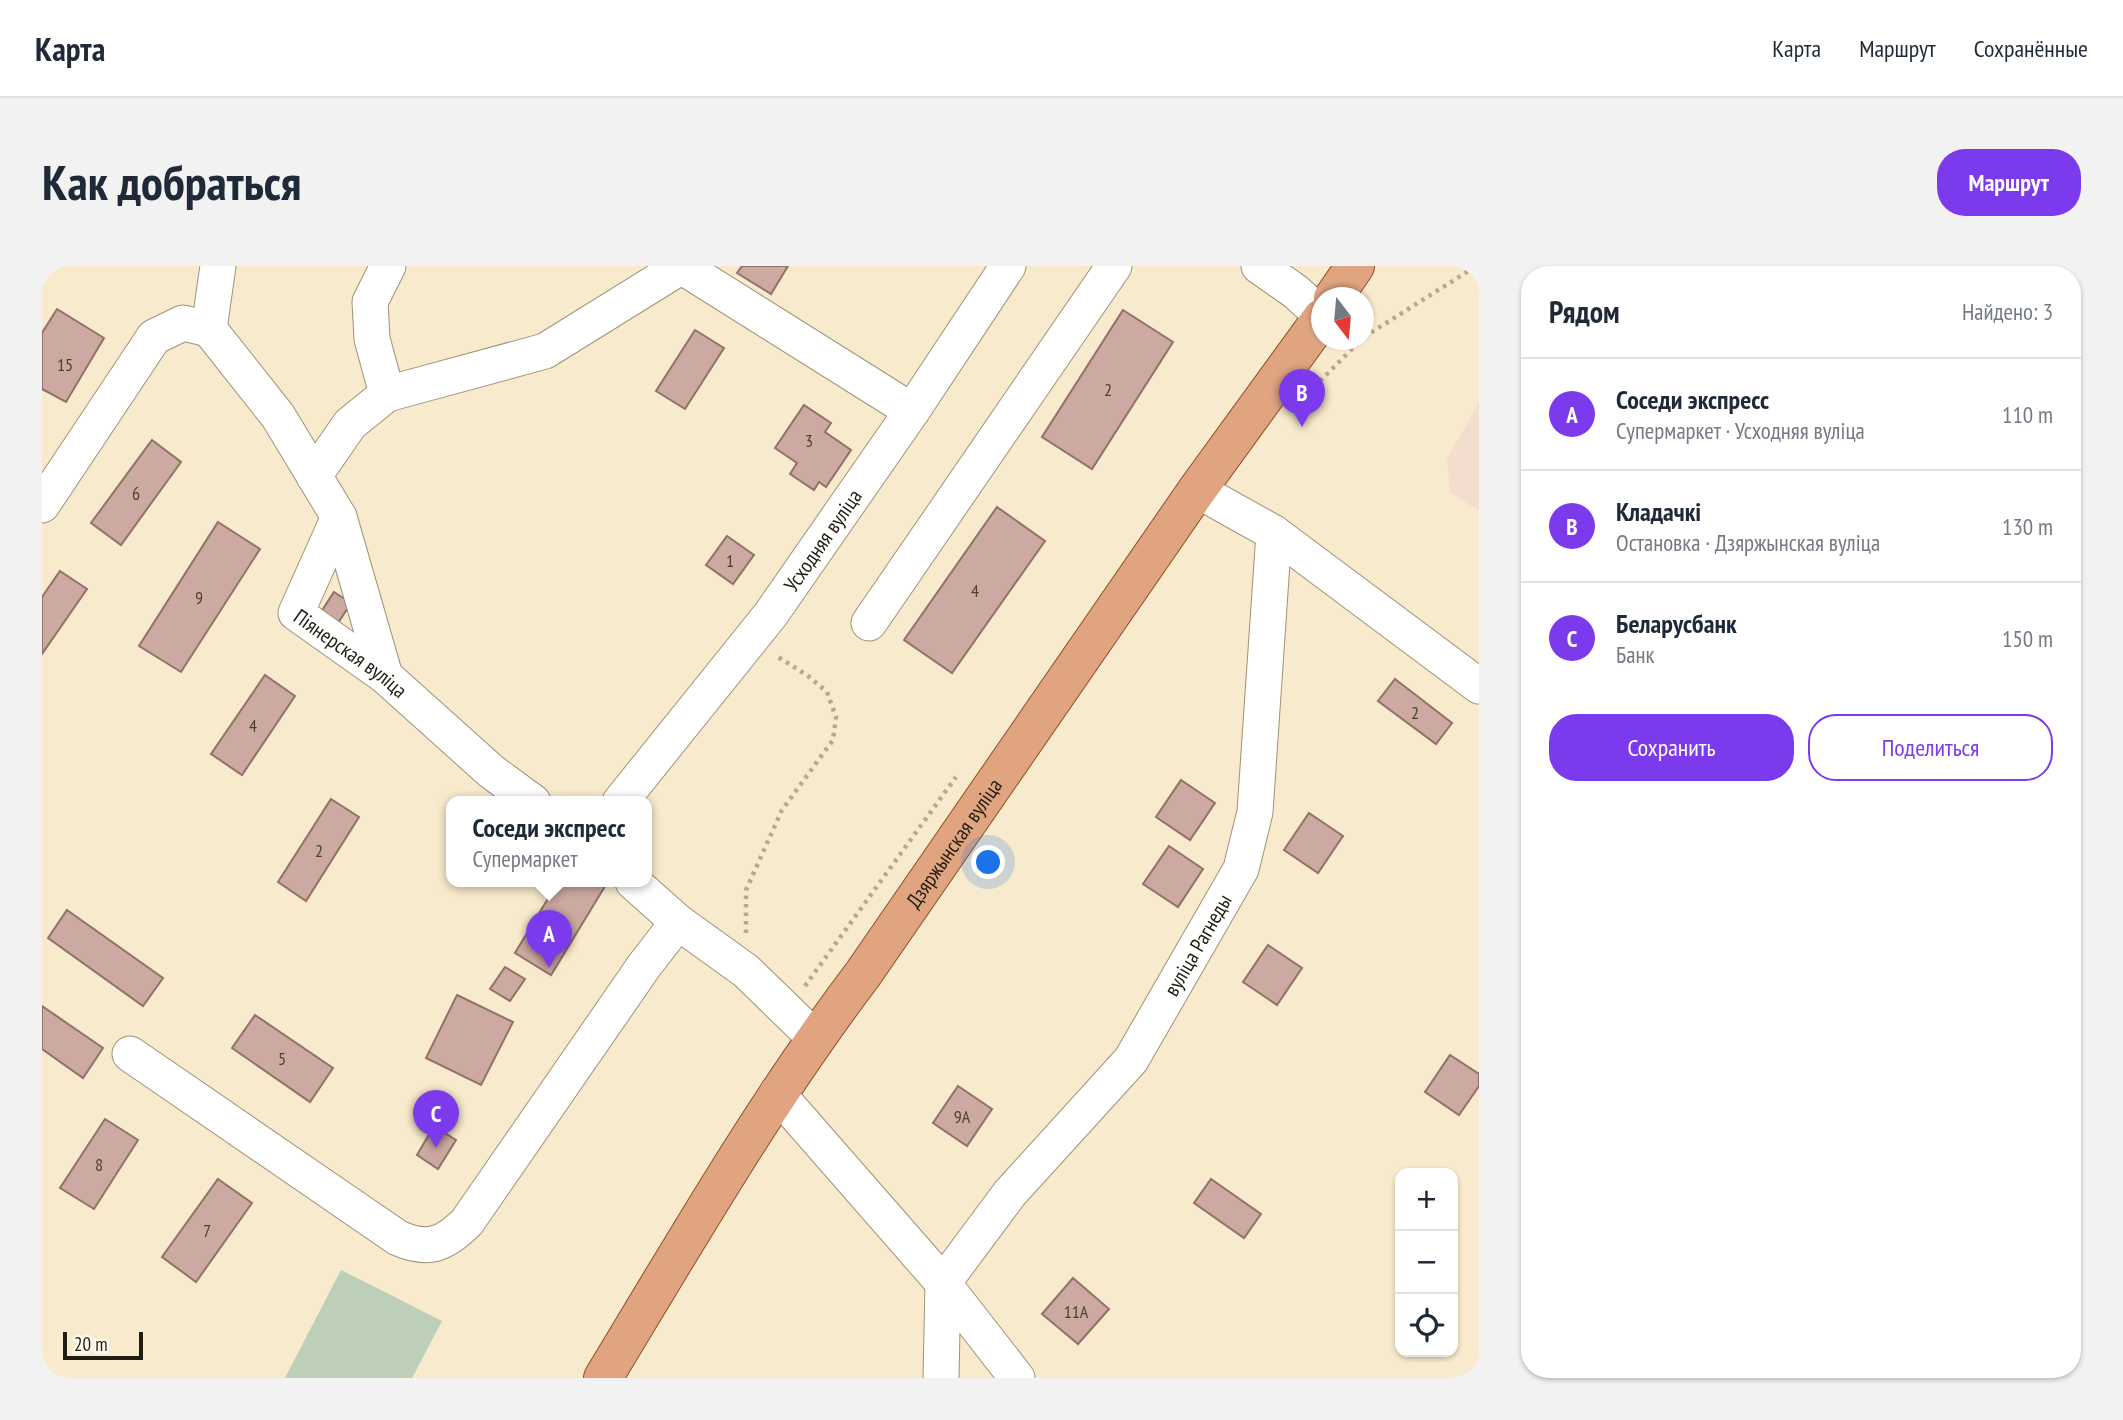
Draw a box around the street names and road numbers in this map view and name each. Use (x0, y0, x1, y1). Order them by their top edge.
street label: Усходняя вуліца (777, 484, 867, 597)
street label: Піянерская вуліца (289, 602, 413, 703)
street label: Дзяржынская вуліца (899, 773, 1008, 913)
street label: вуліца Рагнеды (1157, 889, 1237, 1000)

